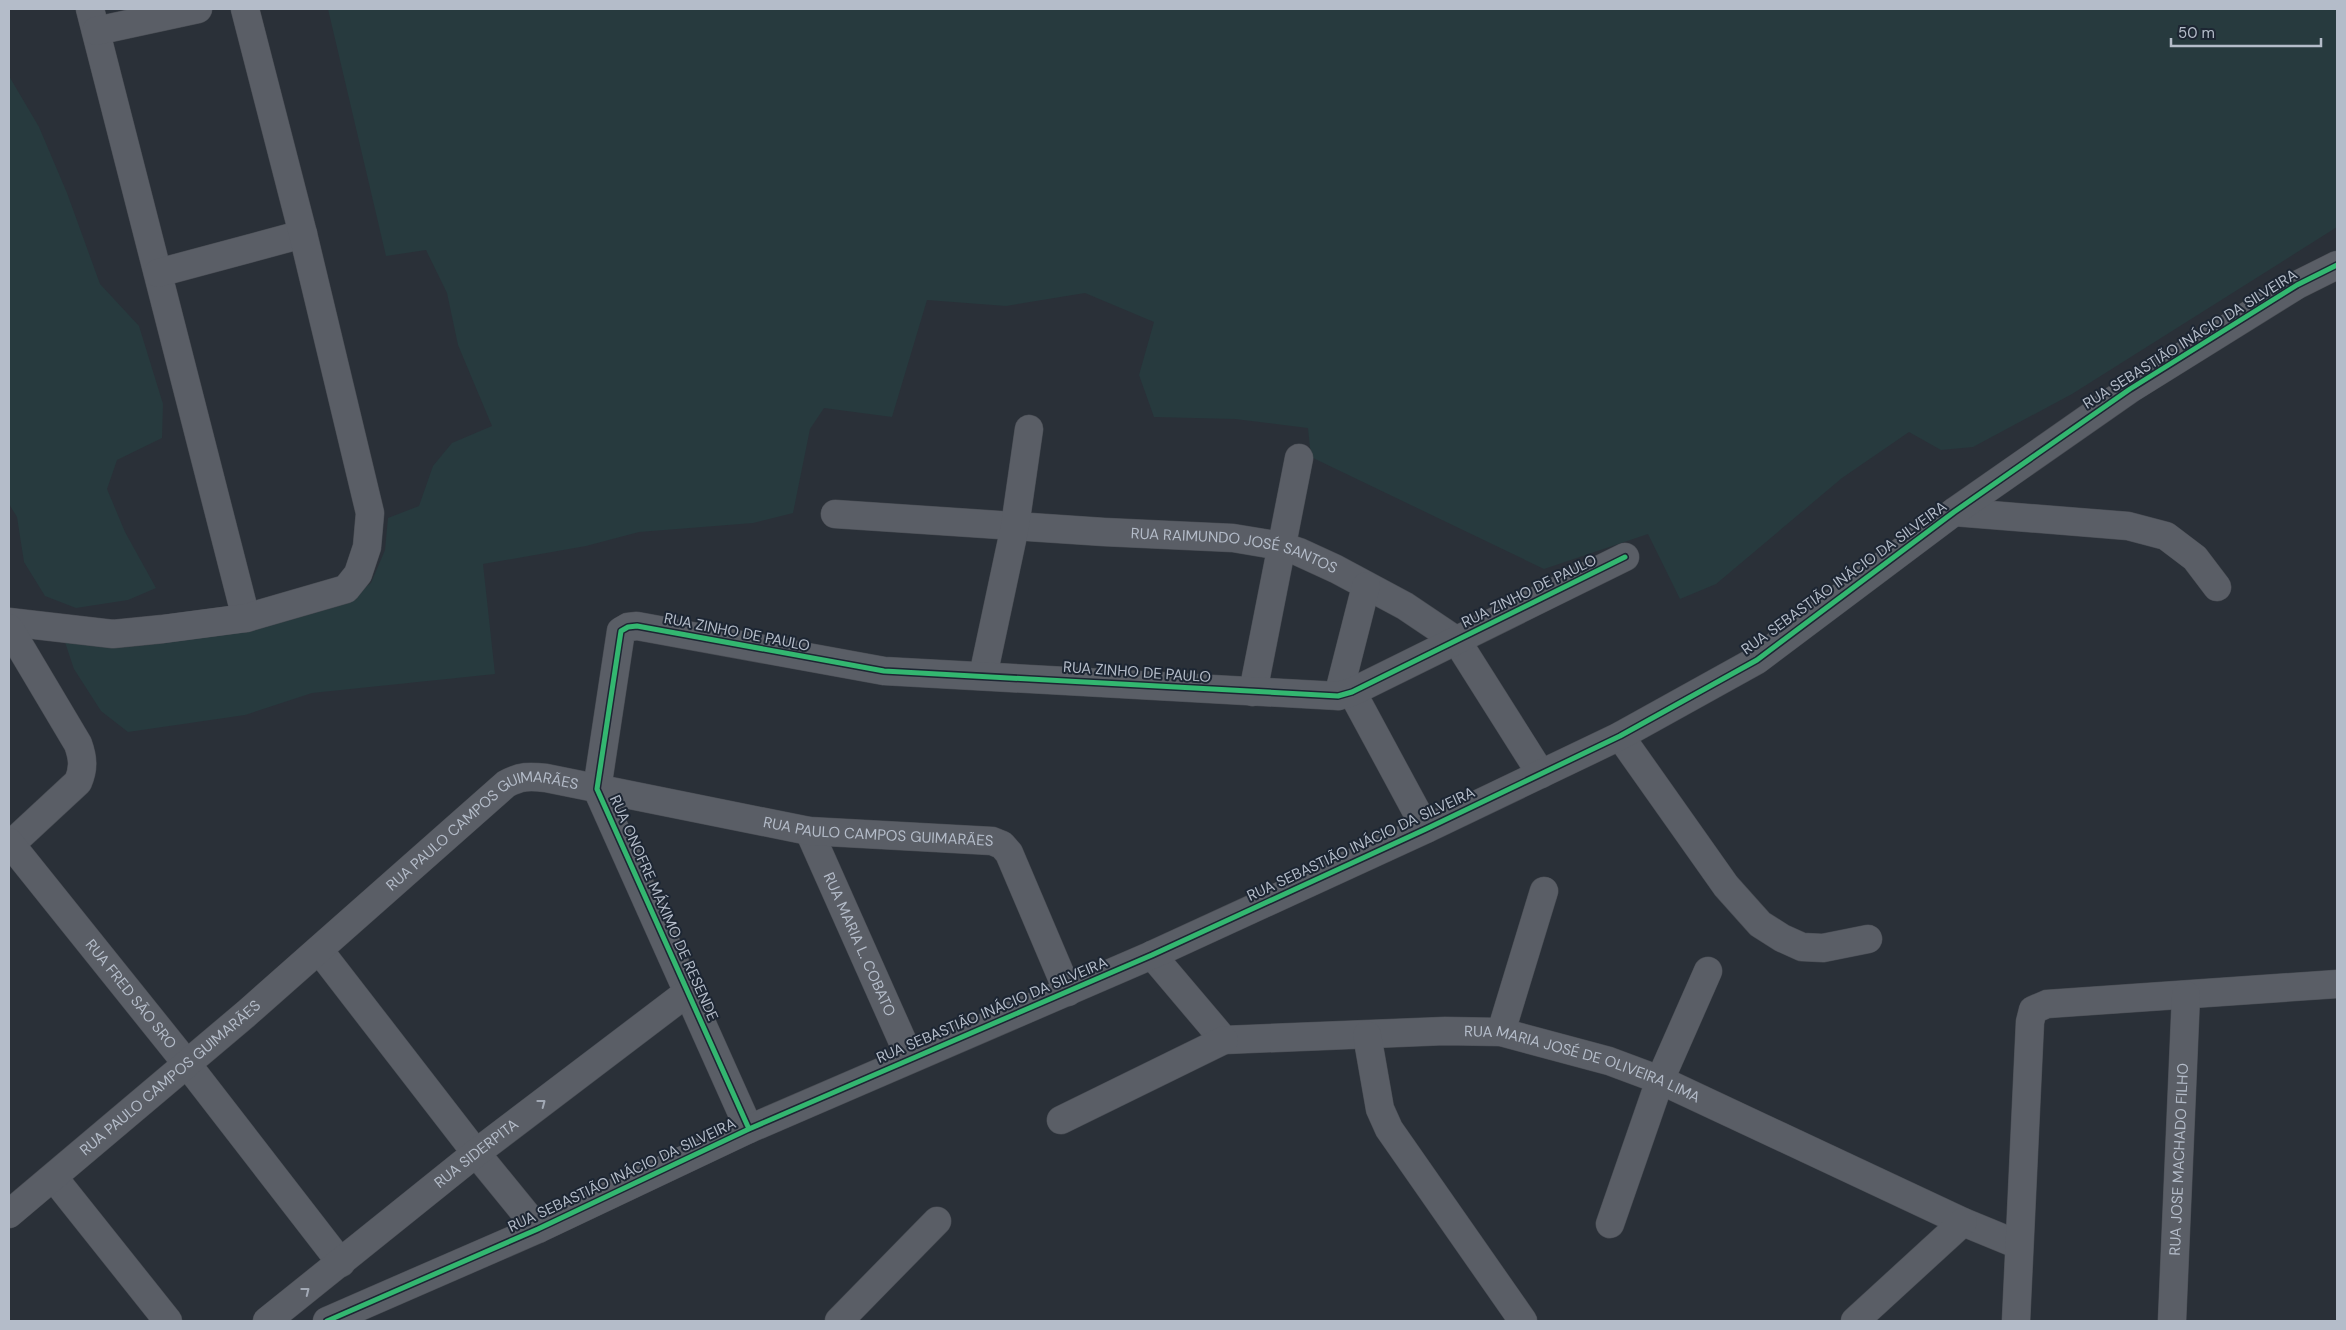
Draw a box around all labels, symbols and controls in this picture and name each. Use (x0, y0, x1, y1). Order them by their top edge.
scale bar (2171, 15, 2321, 47)
text: 50 m (2178, 23, 2215, 43)
street label: RUA SEBASTIÃO INÁCIO DA SILVEIRA (2079, 264, 2301, 414)
street label: RUA SEBASTIÃO INÁCIO DA SILVEIRA (1737, 497, 1951, 659)
street label: RUA RAIMUNDO JOSÉ SANTOS (1130, 523, 1341, 578)
street label: RUA ZINHO DE PAULO (1458, 550, 1600, 632)
street label: RUA ZINHO DE PAULO (662, 608, 812, 656)
street label: RUA ZINHO DE PAULO (1062, 657, 1212, 687)
street label: RUA PAULO CAMPOS GUIMARÃES (382, 767, 581, 895)
street label: RUA SEBASTIÃO INÁCIO DA SILVEIRA (1244, 782, 1478, 906)
street label: RUA ONOFRE MÁXIMO DE RESENDE (605, 792, 723, 1024)
street label: RUA PAULO CAMPOS GUIMARÃES (762, 812, 994, 851)
street label: RUA MARIA L. COBATO (819, 869, 900, 1020)
street label: RUA FRED SÃO SRO (81, 935, 181, 1053)
street label: RUA SEBASTIÃO INÁCIO DA SILVEIRA (873, 952, 1111, 1068)
street label: RUA PAULO CAMPOS GUIMARÃES (75, 995, 265, 1160)
street label: RUA MARIA JOSÉ DE OLIVEIRA LIMA (1464, 1021, 1704, 1107)
street label: RUA JOSE MACHADO FILHO (2165, 1062, 2193, 1256)
one-way arrow (536, 1100, 546, 1109)
street label: RUA SEBASTIÃO INÁCIO DA SILVEIRA (505, 1113, 739, 1237)
street label: RUA SIDERPITA (430, 1114, 522, 1193)
one-way arrow (300, 1288, 309, 1297)

